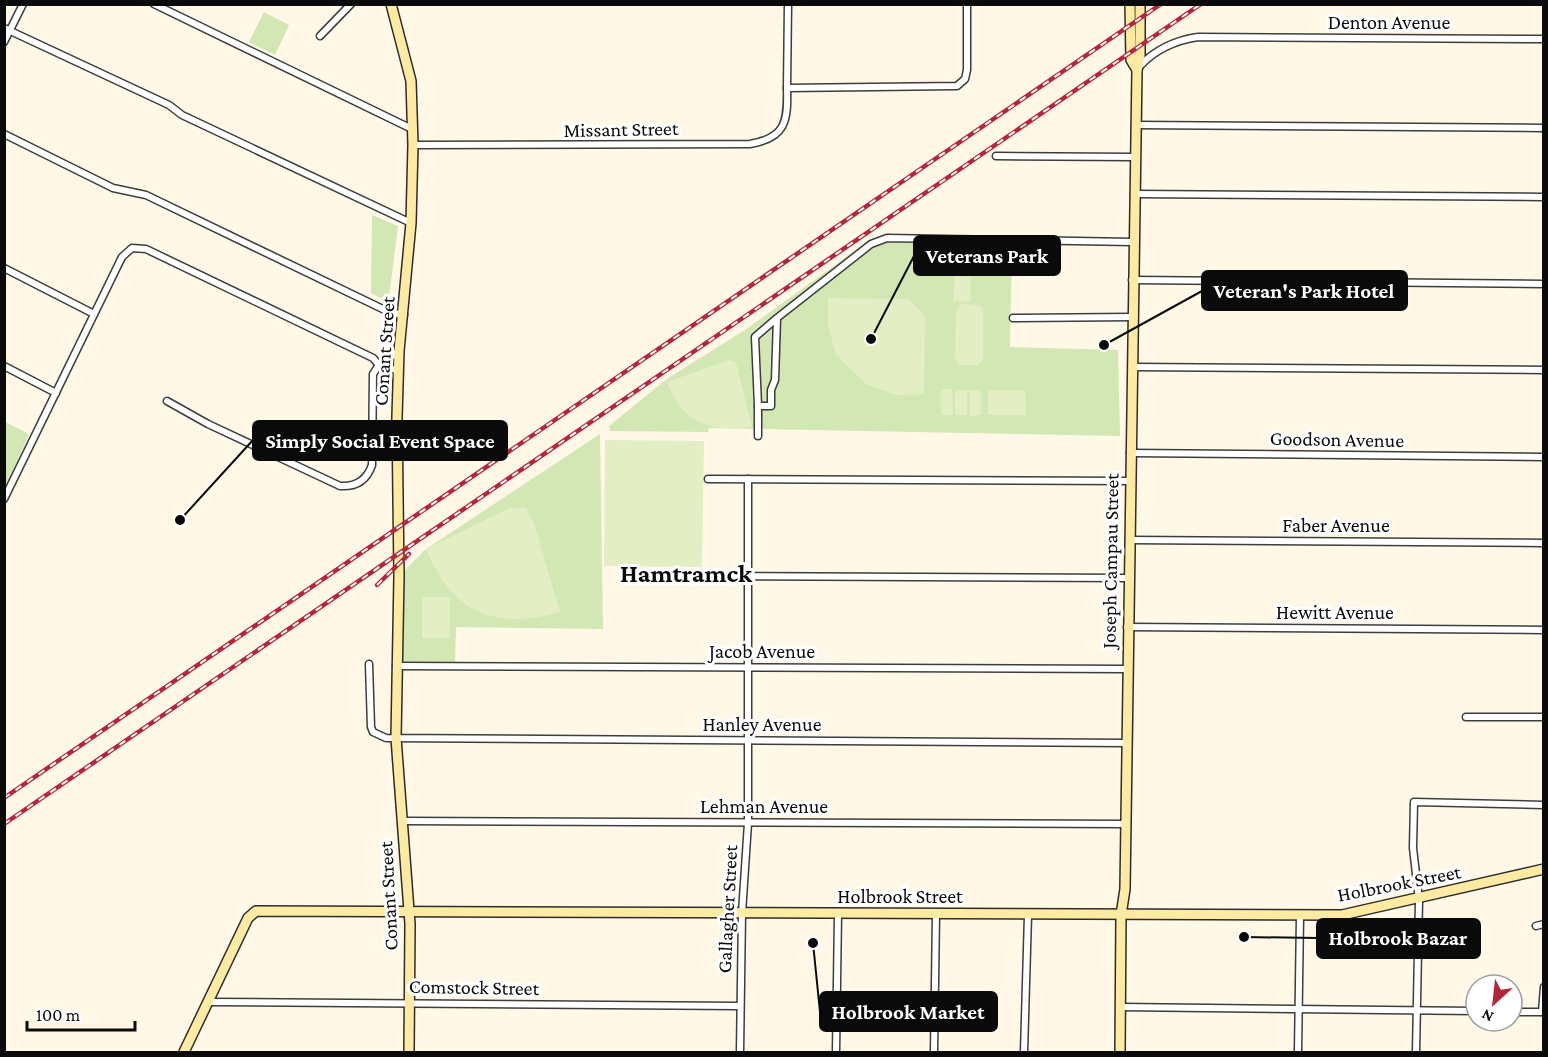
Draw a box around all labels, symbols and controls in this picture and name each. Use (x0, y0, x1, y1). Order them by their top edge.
street label: Denton Avenue (1328, 11, 1451, 33)
street label: Missant Street (563, 117, 679, 141)
callout: Veterans Park (914, 236, 1060, 275)
text: Veterans Park (925, 244, 1049, 268)
callout: Veteran's Park Hotel (1202, 271, 1407, 310)
text: Veteran's Park Hotel (1213, 279, 1394, 303)
street label: Conant Street (369, 295, 399, 406)
callout: Simply Social Event Space (253, 421, 507, 460)
street label: Goodson Avenue (1270, 427, 1404, 451)
text: Simply Social Event Space (265, 429, 495, 453)
street label: Joseph Campau Street (1097, 473, 1124, 651)
street label: Faber Avenue (1282, 514, 1390, 536)
district label: Hamtramck (620, 559, 753, 588)
street label: Hewitt Avenue (1276, 601, 1394, 623)
street label: Jacob Avenue (707, 640, 815, 663)
street label: Hanley Avenue (702, 713, 822, 736)
street label: Lehman Avenue (700, 795, 828, 817)
street label: Conant Street (374, 840, 402, 951)
street label: Gallagher Street (713, 844, 742, 974)
street label: Holbrook Street (1335, 860, 1463, 906)
street label: Holbrook Street (837, 885, 963, 907)
callout: Holbrook Bazar (1317, 919, 1480, 958)
text: Holbrook Bazar (1329, 926, 1468, 950)
north arrow (1464, 973, 1524, 1033)
street label: Comstock Street (409, 975, 540, 999)
callout: Holbrook Market (820, 992, 997, 1031)
scale bar (27, 994, 135, 1032)
text: Holbrook Market (831, 1000, 985, 1024)
text: 100 m (36, 1005, 81, 1025)
text: N (1479, 1006, 1496, 1026)

